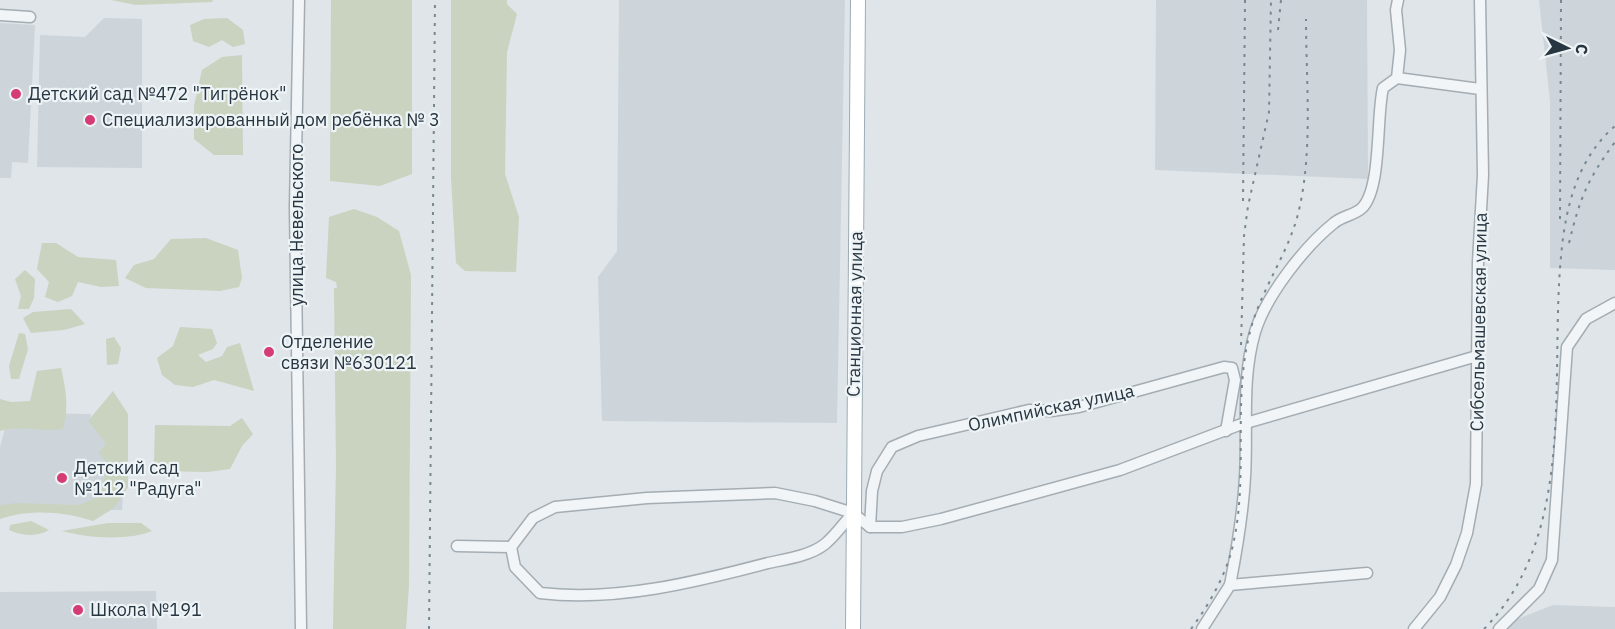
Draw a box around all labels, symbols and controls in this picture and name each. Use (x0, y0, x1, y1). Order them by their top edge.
north arrow (1537, 18, 1597, 78)
text: С (1572, 43, 1592, 55)
place label: Детский сад №472 "Тигрёнок" (28, 82, 287, 105)
marker: Детский сад №472 "Тигрёнок" (9, 87, 23, 101)
place label: Специализированный дом ребёнка № 3 (102, 108, 440, 131)
marker: Специализированный дом ребёнка № 3 (83, 113, 97, 127)
street label: улица Невельского (285, 144, 308, 306)
street label: Сибсельмашевская улица (1465, 212, 1492, 432)
street label: Станционная улица (842, 231, 867, 397)
place label: Отделение связи №630121 (281, 330, 417, 374)
marker: Отделение связи №630121 (262, 345, 276, 359)
street label: Олимпийская улица (966, 379, 1137, 436)
place label: Детский сад №112 "Радуга" (74, 456, 202, 500)
marker: Детский сад №112 "Радуга" (55, 471, 69, 485)
place label: Школа №191 (90, 598, 202, 621)
marker: Школа №191 (71, 603, 85, 617)

